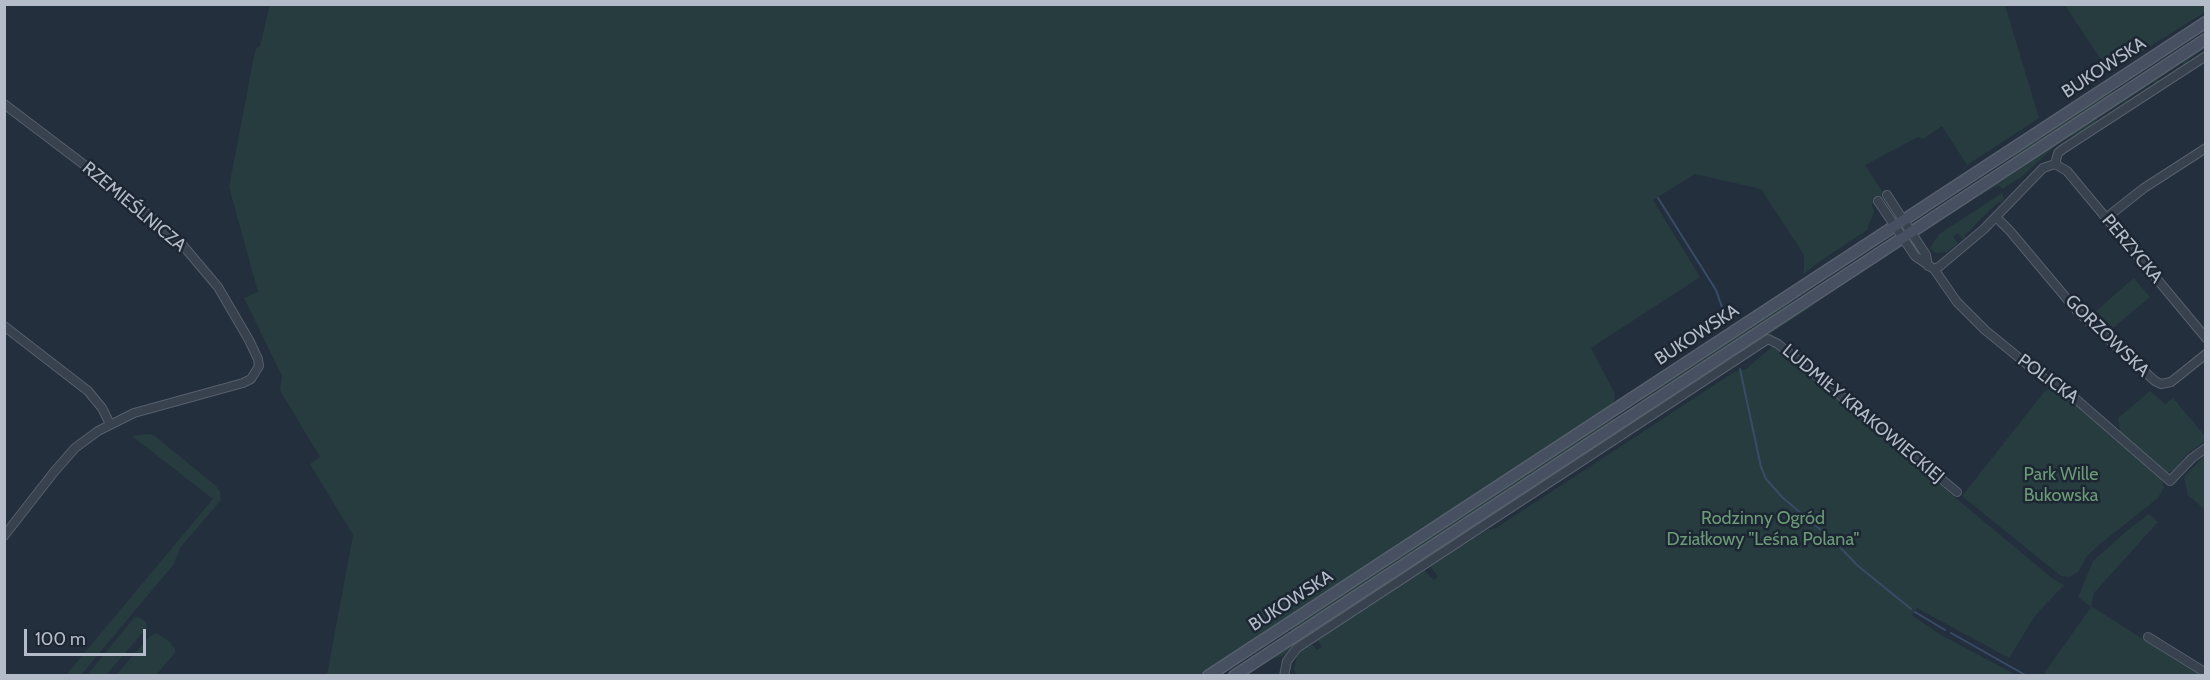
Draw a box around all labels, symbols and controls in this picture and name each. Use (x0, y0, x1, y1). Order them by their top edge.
street label: BUKOWSKA (2058, 33, 2150, 103)
street label: RZEMIEŚLNICZA (78, 157, 190, 257)
street label: PERZYCKA (2097, 210, 2167, 288)
street label: GORZOWSKA (2060, 290, 2154, 382)
street label: BUKOWSKA (1651, 300, 1743, 370)
street label: LUDMIŁY KRAKOWIECKIEJ (1778, 340, 1948, 488)
street label: POLICKA (2013, 350, 2083, 408)
park label: Park Wille Bukowska (2024, 464, 2098, 506)
park label: Rodzinny Ogród Działkowy "Leśna Polana" (1667, 508, 1859, 550)
street label: BUKOWSKA (1245, 566, 1337, 636)
scale bar (27, 617, 148, 655)
text: 100 m (35, 628, 86, 650)

